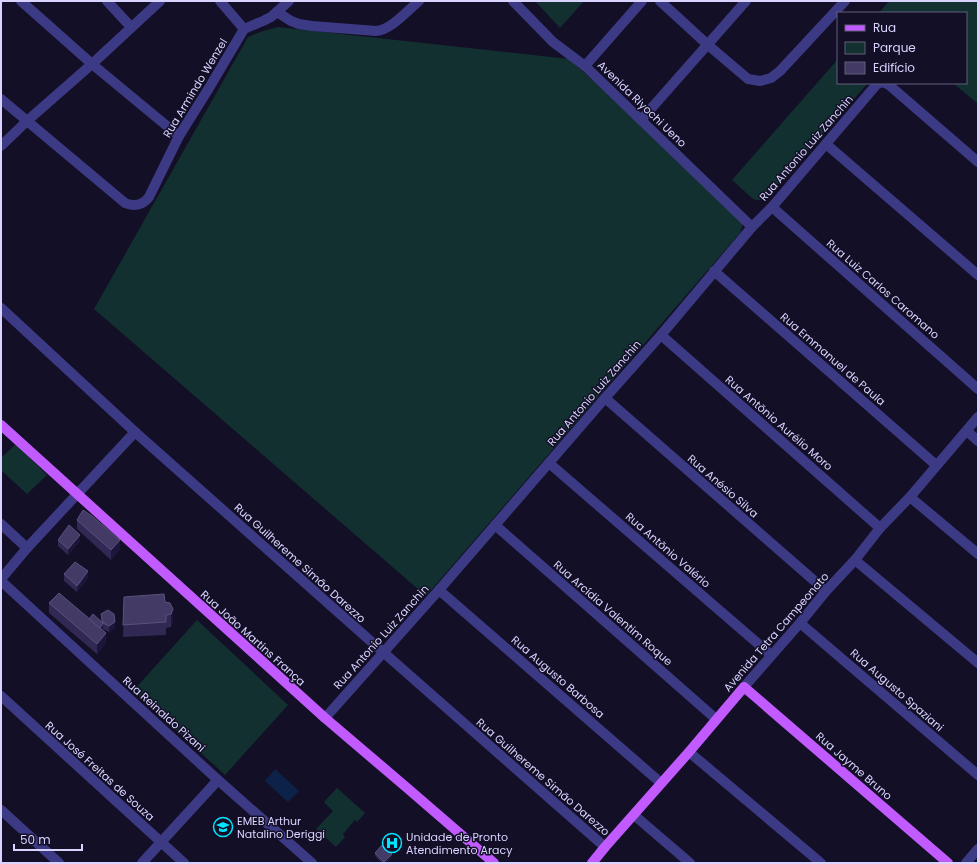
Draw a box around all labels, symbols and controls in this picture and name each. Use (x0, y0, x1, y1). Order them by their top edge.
legend (837, 12, 967, 84)
text: Rua (873, 19, 896, 36)
street label: Rua Armindo Wenzel (159, 35, 231, 141)
text: Parque (873, 39, 916, 56)
street label: Avenida Riyochi Ueno (594, 57, 690, 151)
text: Edifício (873, 59, 915, 76)
street label: Rua Antonio Luiz Zanchin (755, 92, 857, 204)
street label: Rua Luiz Carlos Caromano (823, 235, 943, 343)
street label: Rua Emmanuel de Paula (777, 309, 889, 409)
street label: Rua Antonio Luiz Zanchin (543, 337, 645, 449)
street label: Rua Antõnio Aurélio Moro (722, 372, 836, 474)
street label: Rua Anésio Silva (684, 451, 762, 521)
street label: Rua Guilhereme Simão Darezzo (231, 499, 369, 627)
street label: Rua Antõnio Valério (622, 509, 714, 591)
street label: Rua Arcídia Valentim Roque (550, 557, 676, 669)
street label: Avenida Tetra Campeonato (720, 569, 832, 695)
street label: Rua Antonio Luiz Zanchin (330, 581, 432, 693)
street label: Rua João Martins França (197, 587, 309, 689)
street label: Rua Augusto Barbosa (508, 632, 608, 722)
street label: Rua Augusto Spaziani (847, 645, 947, 735)
street label: Rua Reinaldo Pizani (119, 673, 209, 756)
street label: Rua Guilhereme Simão Darezzo (473, 715, 613, 839)
street label: Rua José Freitas de Souza (42, 718, 158, 824)
street label: Rua Jayme Bruno (812, 728, 896, 804)
place label: EMEB Arthur Natalino Deriggi (237, 813, 325, 842)
school or university icon: EMEB Arthur Natalino Deriggi (212, 816, 234, 838)
scale bar (14, 826, 82, 852)
place label: Unidade de Pronto Atendimento Aracy (406, 829, 513, 858)
text: 50 m (20, 831, 51, 848)
hospital icon: Unidade de Pronto Atendimento Aracy (381, 832, 403, 854)

